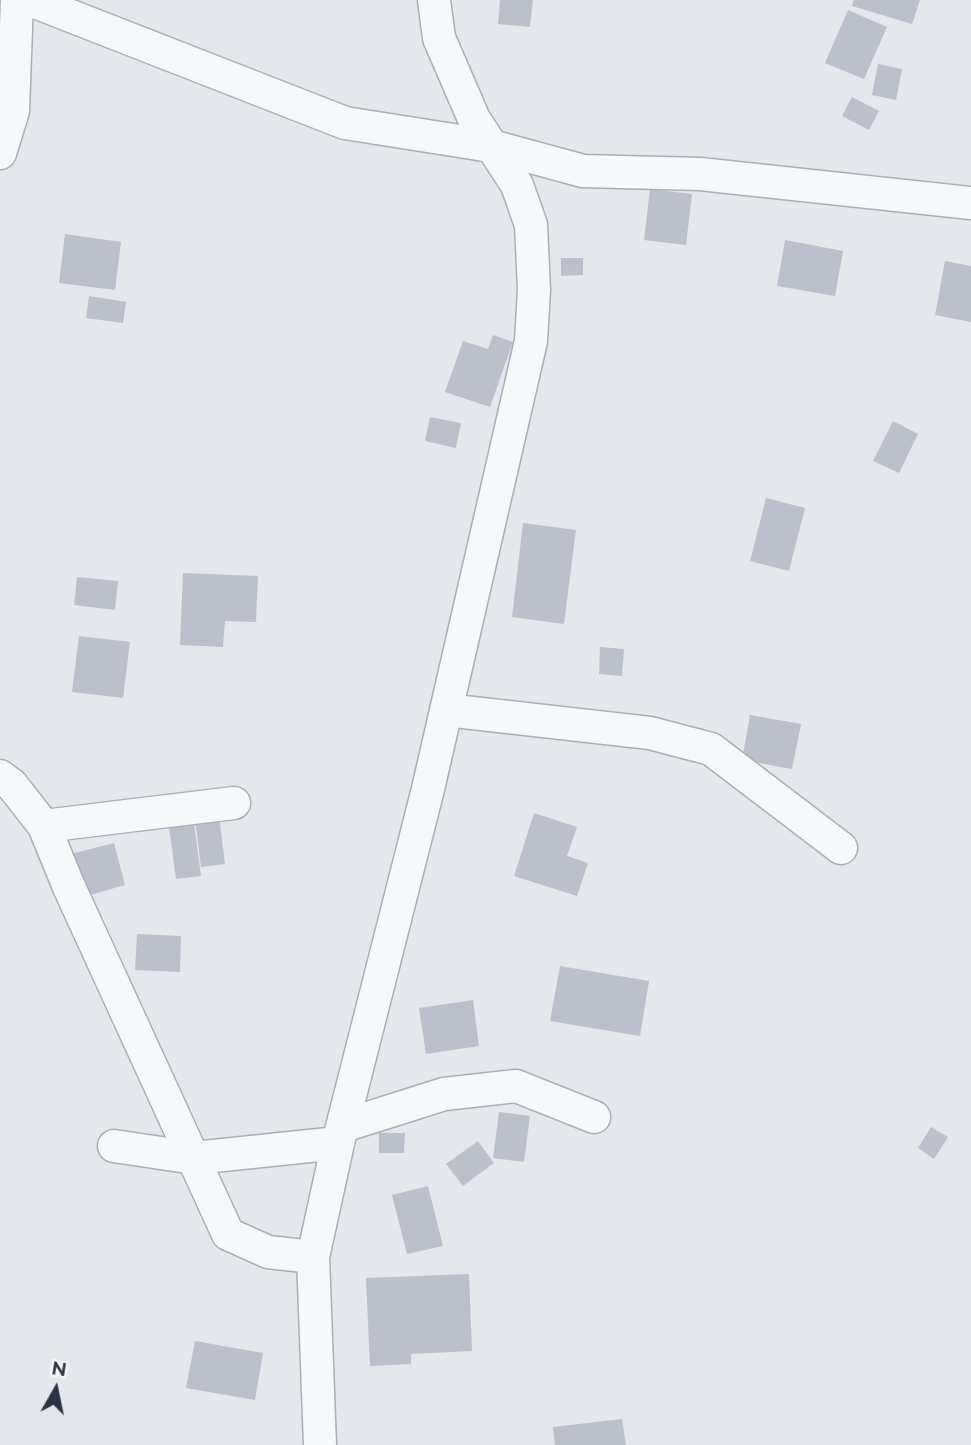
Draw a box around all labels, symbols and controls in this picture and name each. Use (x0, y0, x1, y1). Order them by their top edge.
north arrow (21, 1354, 91, 1424)
text: N (50, 1356, 68, 1380)

